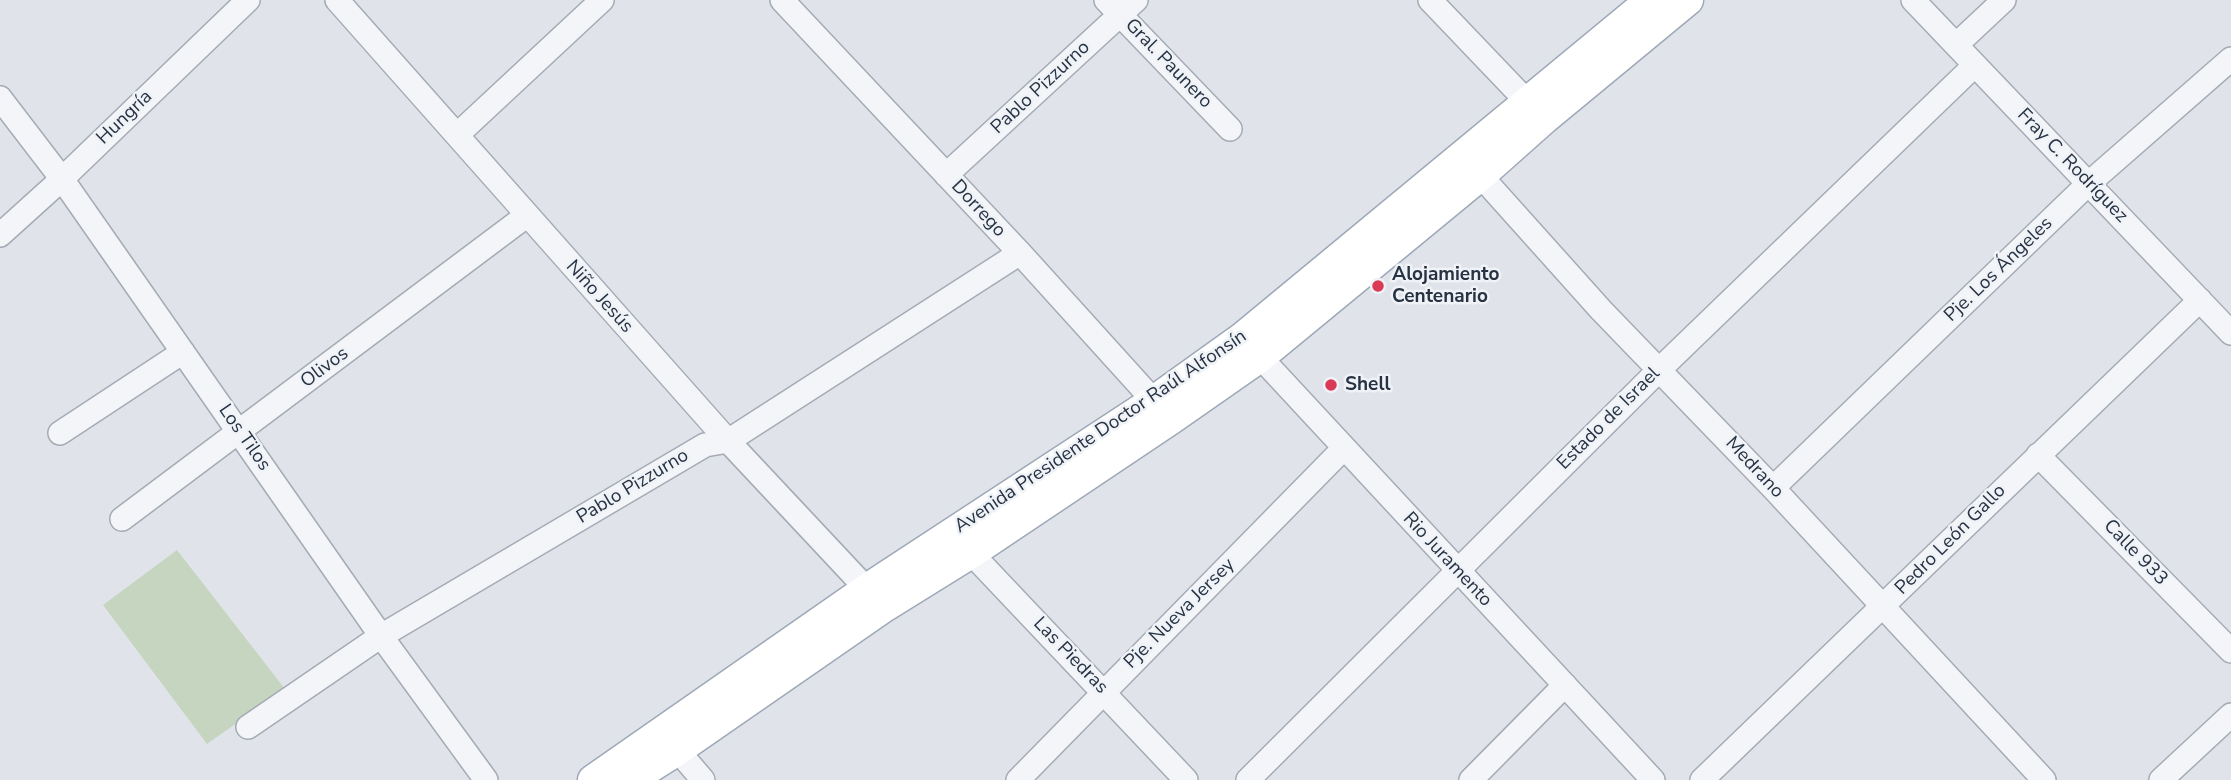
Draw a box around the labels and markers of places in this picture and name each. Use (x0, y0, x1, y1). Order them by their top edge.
place label: Alojamiento Centenario (1392, 264, 1499, 308)
marker: Alojamiento Centenario (1370, 278, 1386, 294)
place label: Shell (1345, 374, 1391, 396)
marker: Shell (1323, 377, 1339, 393)

